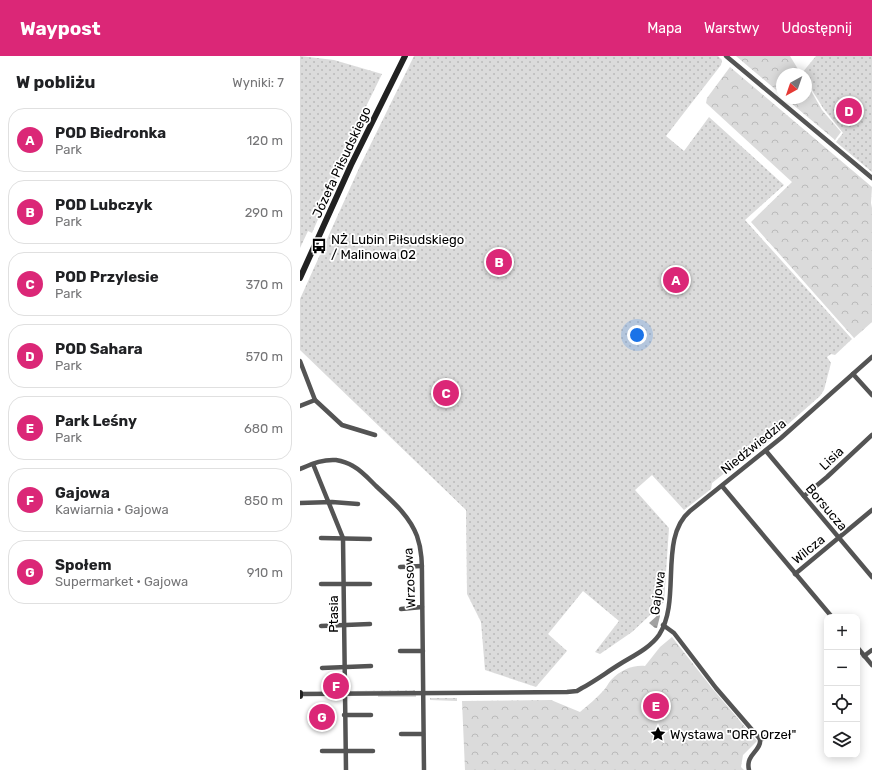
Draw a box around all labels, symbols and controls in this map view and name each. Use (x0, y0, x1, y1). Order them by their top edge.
text: Waypost (20, 17, 101, 40)
text: Mapa (647, 20, 682, 37)
text: Warstwy (704, 20, 760, 37)
text: Udostępnij (782, 20, 852, 37)
north arrow (776, 68, 812, 104)
text: W pobliżu (16, 72, 95, 92)
text: Wyniki: 7 (232, 75, 284, 90)
pin: D (836, 96, 862, 126)
street label: Józefa Piłsudskiego (309, 104, 375, 221)
text: POD Biedronka (55, 124, 166, 142)
text: A (25, 133, 35, 148)
text: 120 m (247, 133, 283, 148)
text: Park (55, 142, 82, 157)
text: POD Lubczyk (55, 196, 152, 214)
text: B (25, 205, 35, 220)
text: 290 m (245, 205, 283, 220)
text: Park (55, 214, 82, 229)
place label: NŻ Lubin Piłsudskiego / Malinowa 02 (331, 232, 464, 262)
bus stop icon: NŻ Lubin Piłsudskiego / Malinowa 02 (310, 237, 328, 255)
pin: B (486, 247, 512, 277)
pin: A (663, 265, 689, 295)
text: POD Przylesie (55, 268, 159, 286)
text: C (25, 277, 35, 292)
text: 370 m (246, 277, 283, 292)
text: Park (55, 286, 82, 301)
your location (627, 325, 647, 345)
text: POD Sahara (55, 340, 143, 358)
text: D (25, 349, 35, 364)
text: 570 m (246, 349, 283, 364)
text: Park (55, 358, 82, 373)
pin: C (433, 378, 459, 408)
text: Park Leśny (55, 412, 137, 430)
street label: Niedźwiedzia (718, 416, 789, 477)
text: E (26, 421, 34, 436)
text: 680 m (244, 421, 283, 436)
text: Park (55, 430, 82, 445)
street label: Lisia (816, 444, 846, 473)
street label: Borsucza (803, 481, 851, 534)
text: Gajowa (55, 484, 110, 502)
text: F (26, 493, 34, 508)
text: 850 m (244, 493, 283, 508)
text: Kawiarnia · Gajowa (55, 502, 169, 517)
street label: Wilcza (789, 532, 828, 567)
street label: Wrzosowa (400, 547, 419, 609)
text: Społem (55, 556, 111, 574)
text: G (25, 565, 35, 580)
text: 910 m (247, 565, 283, 580)
street label: Gajowa (647, 570, 668, 616)
text: Supermarket · Gajowa (55, 574, 188, 589)
street label: Ptasia (326, 595, 341, 633)
map controls (824, 614, 860, 758)
button: + (824, 614, 860, 650)
button: − (824, 650, 860, 686)
pin: F (323, 671, 349, 701)
button: locate (824, 686, 860, 722)
pin: E (643, 691, 669, 721)
pin: G (309, 702, 335, 732)
button: layers (824, 722, 860, 758)
place icon: Wystawa "ORP Orzeł" (649, 725, 667, 743)
place label: Wystawa "ORP Orzeł" (670, 727, 796, 742)

